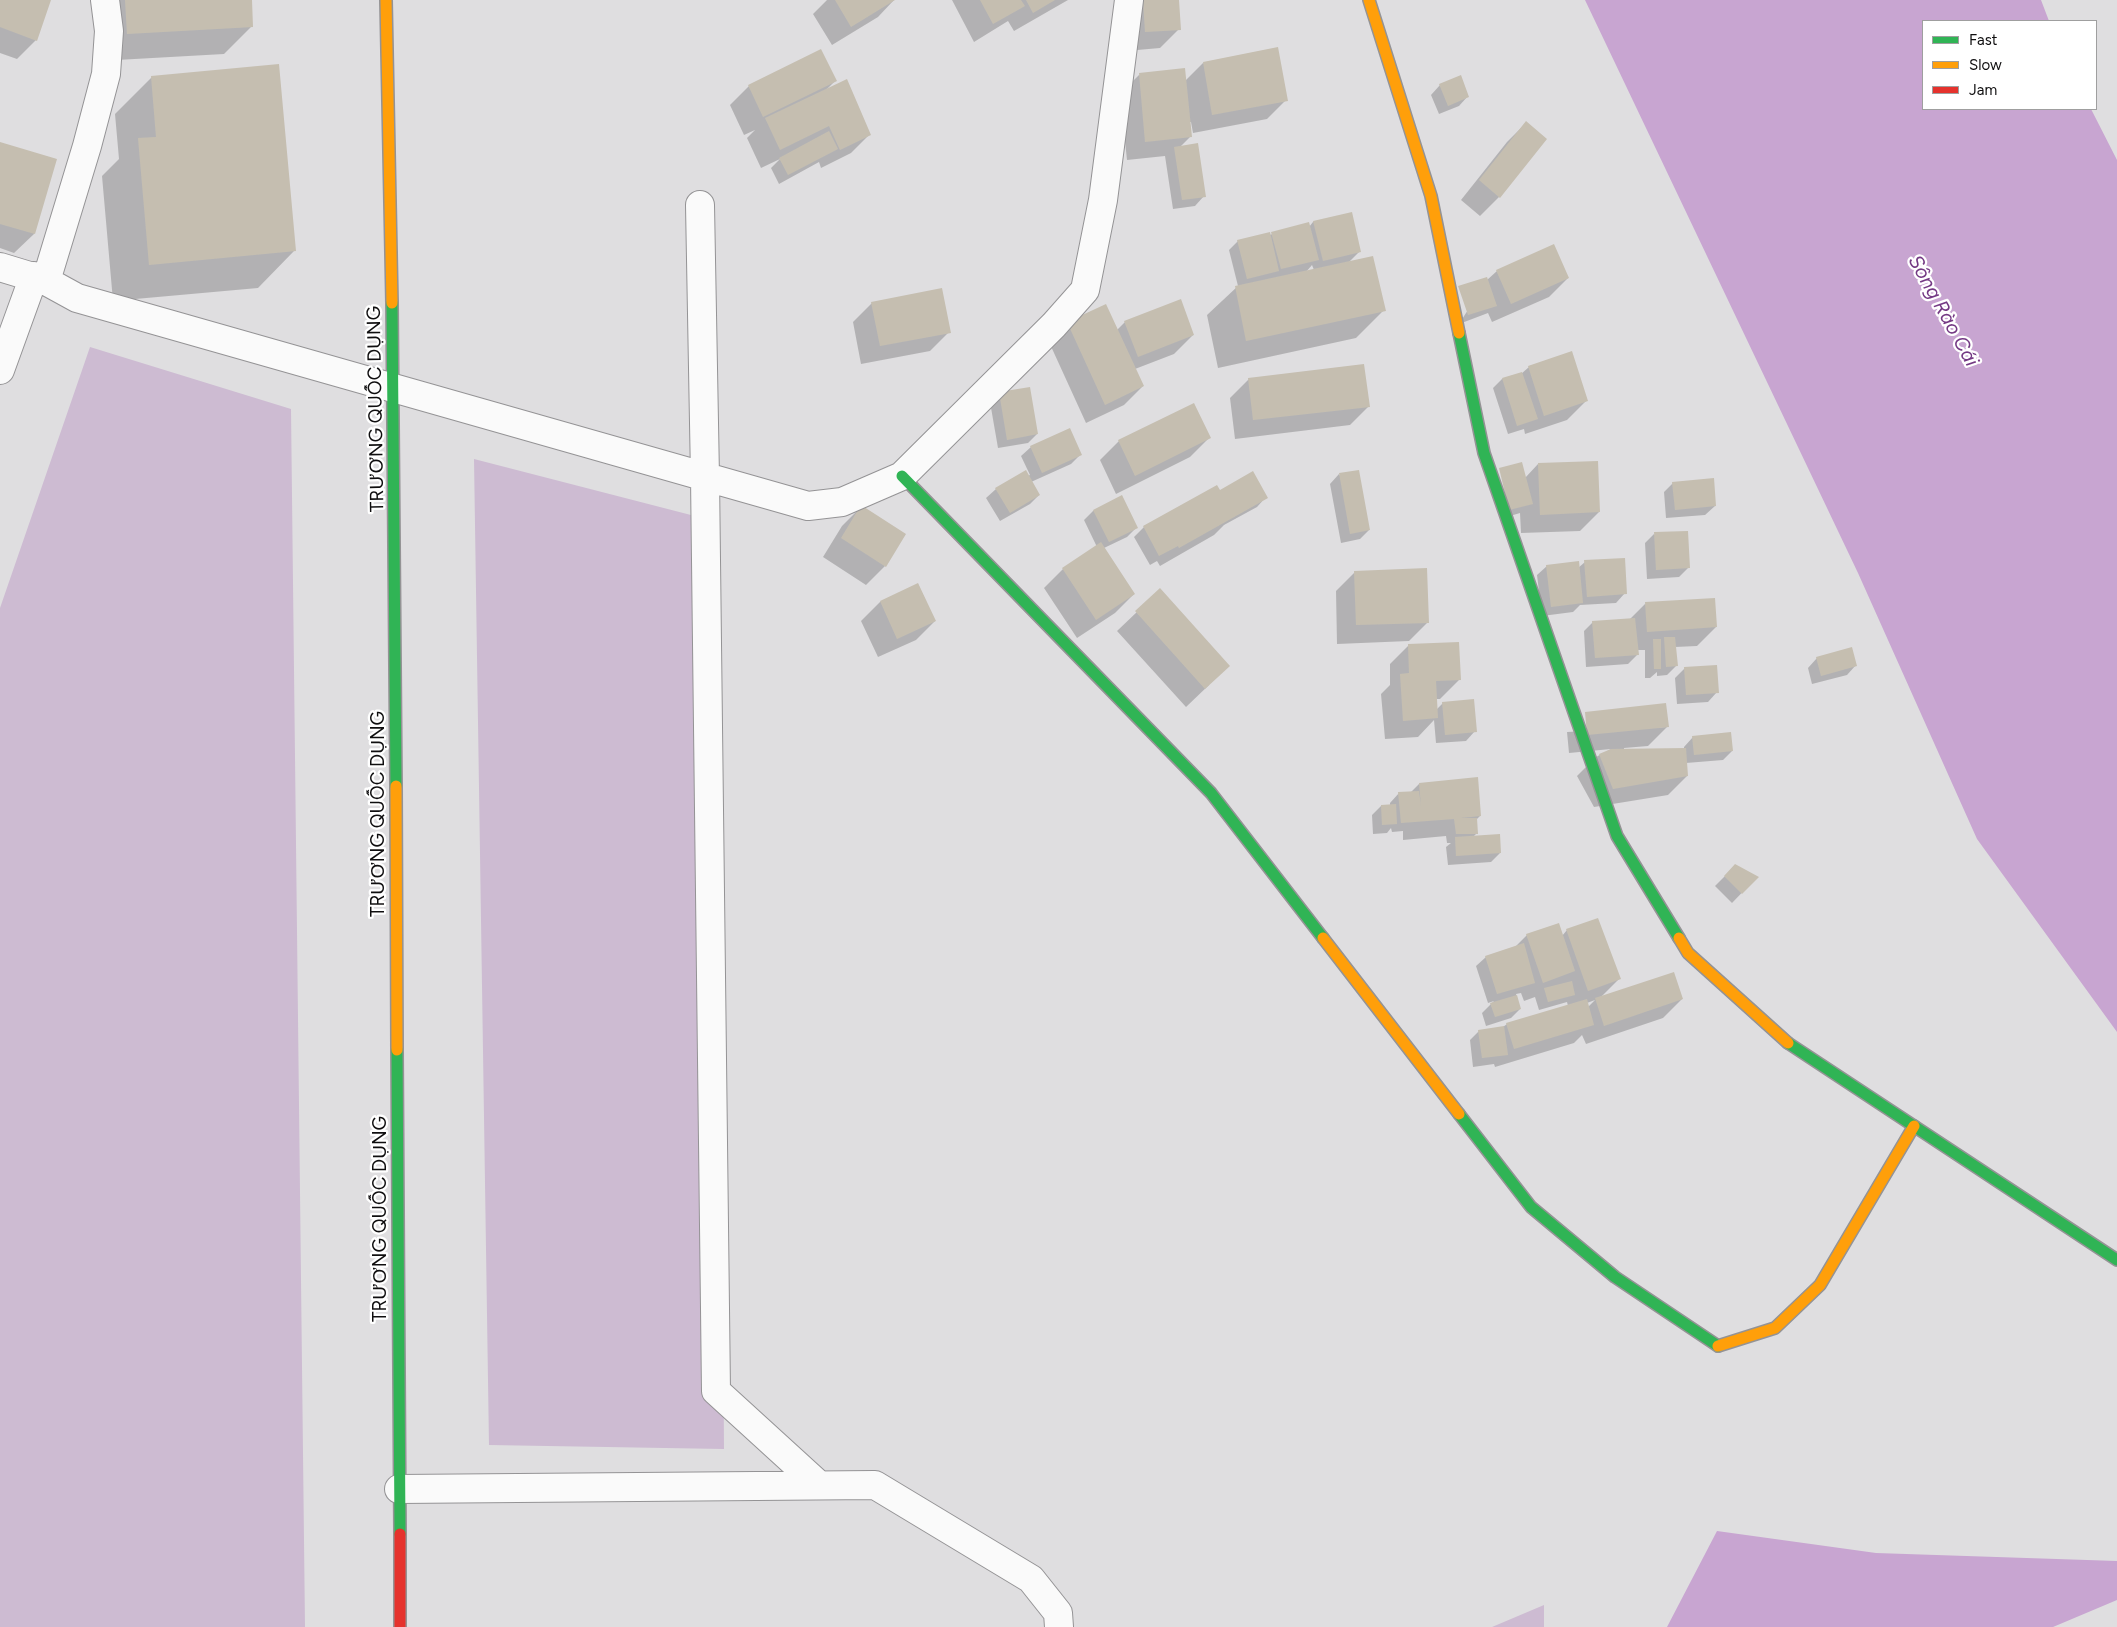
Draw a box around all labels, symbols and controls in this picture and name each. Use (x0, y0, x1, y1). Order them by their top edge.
legend (1922, 20, 2097, 110)
text: Fast (1969, 31, 1997, 49)
text: Slow (1969, 56, 2002, 74)
text: Jam (1969, 81, 1997, 99)
water label: Sông Rào Cái (1903, 251, 1983, 371)
street label: TRƯƠNG QUỐC DỤNG (363, 306, 389, 512)
street label: TRƯƠNG QUỐC DỤNG (367, 711, 389, 917)
street label: TRƯƠNG QUỐC DỤNG (369, 1116, 391, 1322)

